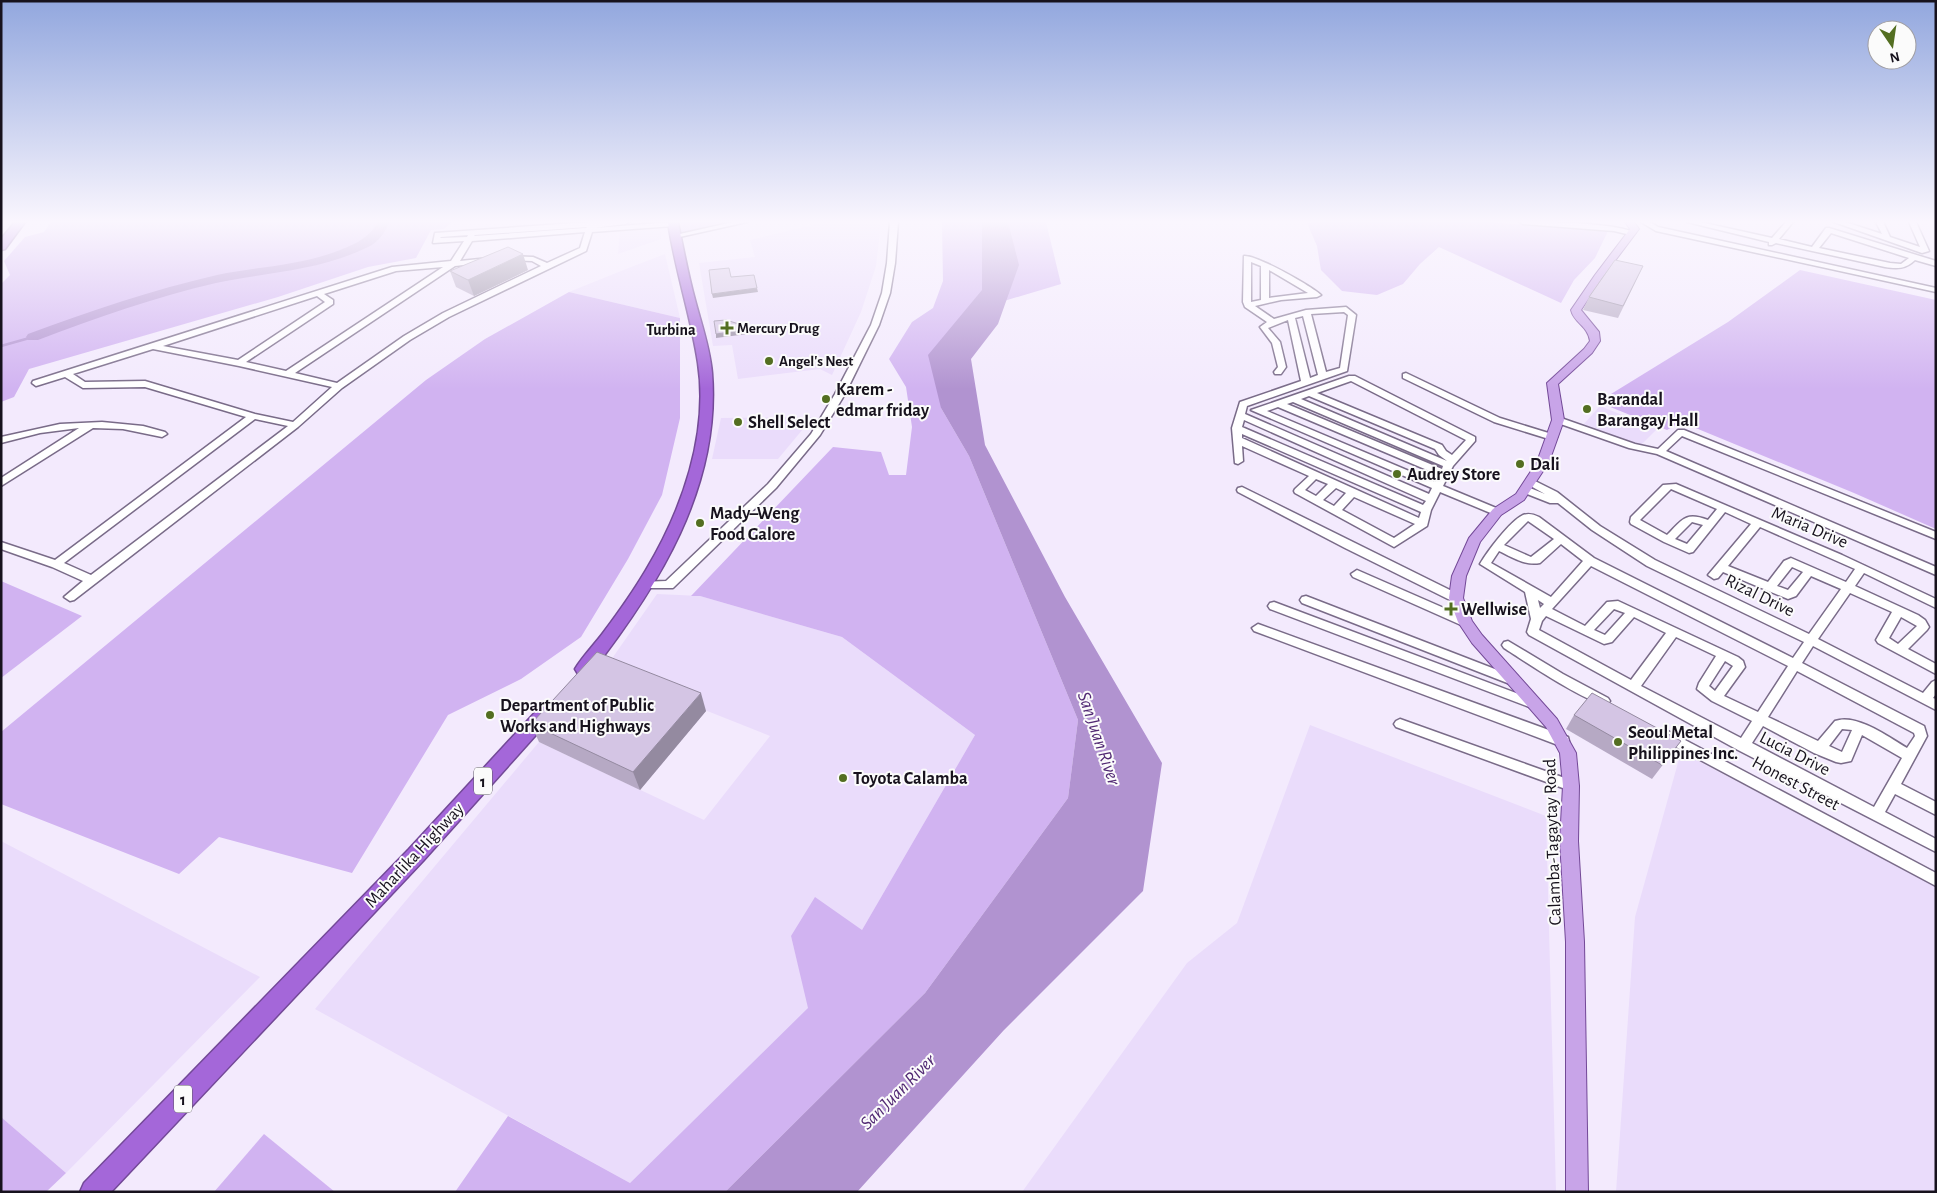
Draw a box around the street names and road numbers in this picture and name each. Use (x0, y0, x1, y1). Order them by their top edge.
street label: Maria Drive (1769, 504, 1850, 552)
street label: Rizal Drive (1722, 571, 1797, 620)
street label: Lucia Drive (1756, 728, 1833, 779)
street label: Honest Street (1749, 753, 1842, 814)
street label: Calamba-Tagaytay Road (1541, 758, 1565, 926)
road number: 1 (474, 768, 492, 794)
street label: Maharlika Highway (362, 800, 468, 911)
road number: 1 (174, 1086, 192, 1112)

